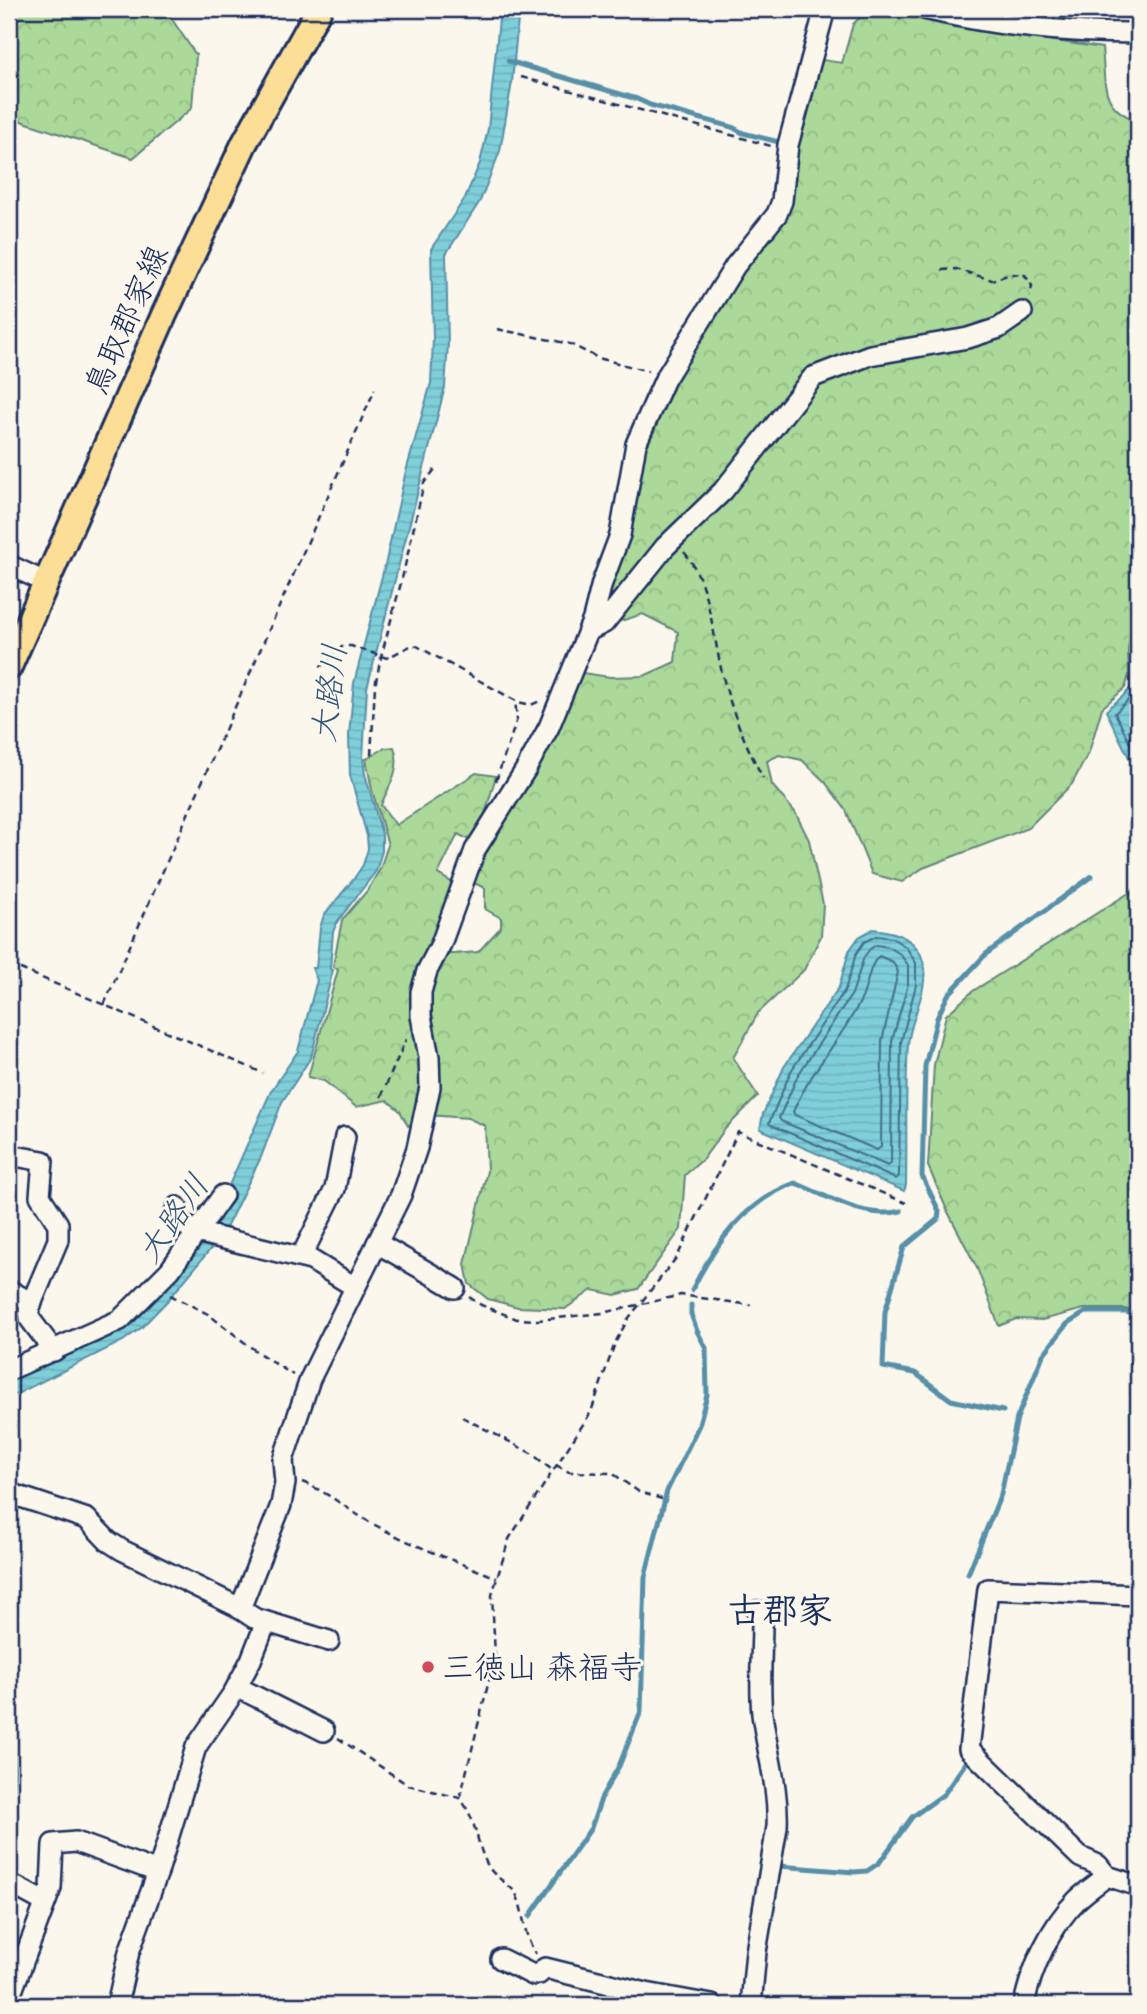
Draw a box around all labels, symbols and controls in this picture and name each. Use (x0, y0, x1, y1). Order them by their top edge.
street label: 鳥取郡家線 (75, 239, 183, 404)
water label: 大路川 (302, 641, 362, 746)
water label: 大路川 (127, 1166, 223, 1275)
district label: 古郡家 (727, 1588, 833, 1639)
place label: 三徳山 森福寺 (442, 1647, 642, 1694)
marker: 三徳山 森福寺 (420, 1659, 436, 1675)

